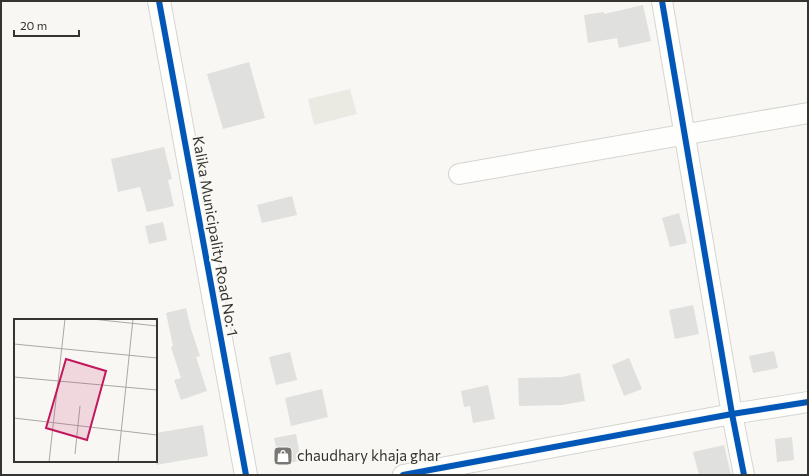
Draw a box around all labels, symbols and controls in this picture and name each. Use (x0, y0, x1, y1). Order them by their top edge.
scale bar (14, 12, 79, 38)
text: 20 m (20, 18, 47, 32)
street label: Kalika Municipality Road No: 1 (189, 134, 242, 337)
inset map (14, 319, 157, 462)
shop icon: chaudhary khaja ghar (272, 445, 294, 467)
place label: chaudhary khaja ghar (297, 446, 441, 464)

